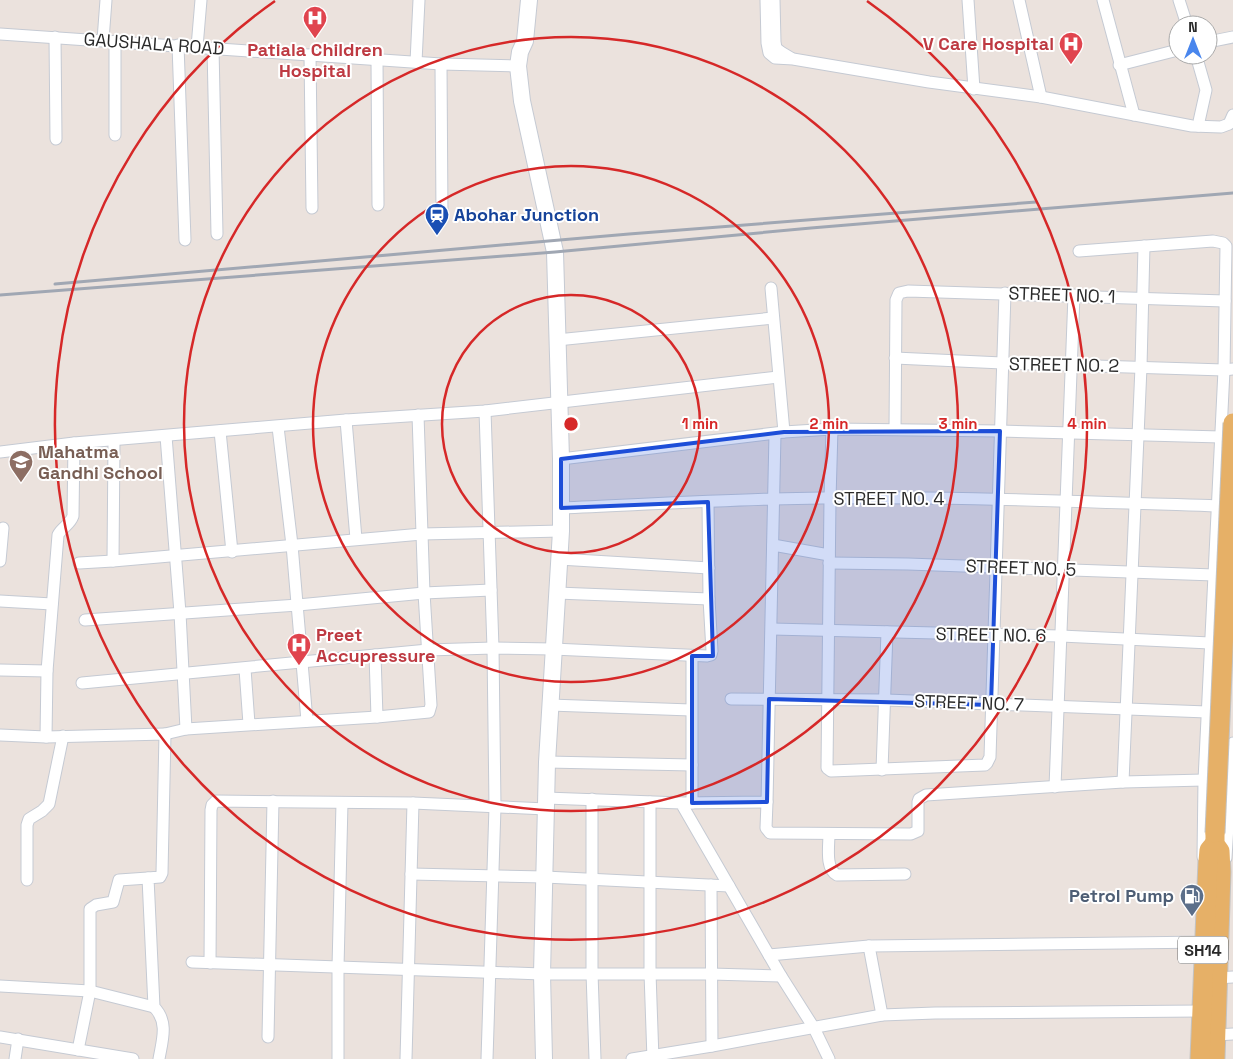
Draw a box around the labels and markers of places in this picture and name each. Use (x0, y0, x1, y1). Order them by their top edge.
hospital icon: Patiala Children Hospital (302, 5, 328, 39)
hospital icon: V Care Hospital (1058, 31, 1084, 65)
place label: V Care Hospital (923, 32, 1054, 55)
place label: Patiala Children Hospital (247, 38, 383, 82)
station icon: Abohar Junction (424, 202, 450, 236)
place label: Abohar Junction (454, 203, 599, 226)
centre of rings (562, 415, 580, 433)
place label: Mahatma Gandhi School (38, 440, 163, 484)
school or university icon: Mahatma Gandhi School (8, 449, 34, 483)
place label: Preet Accupressure (316, 623, 435, 667)
hospital icon: Preet Accupressure (286, 632, 312, 666)
fuel station icon: Petrol Pump (1179, 883, 1205, 917)
place label: Petrol Pump (1069, 884, 1174, 907)

